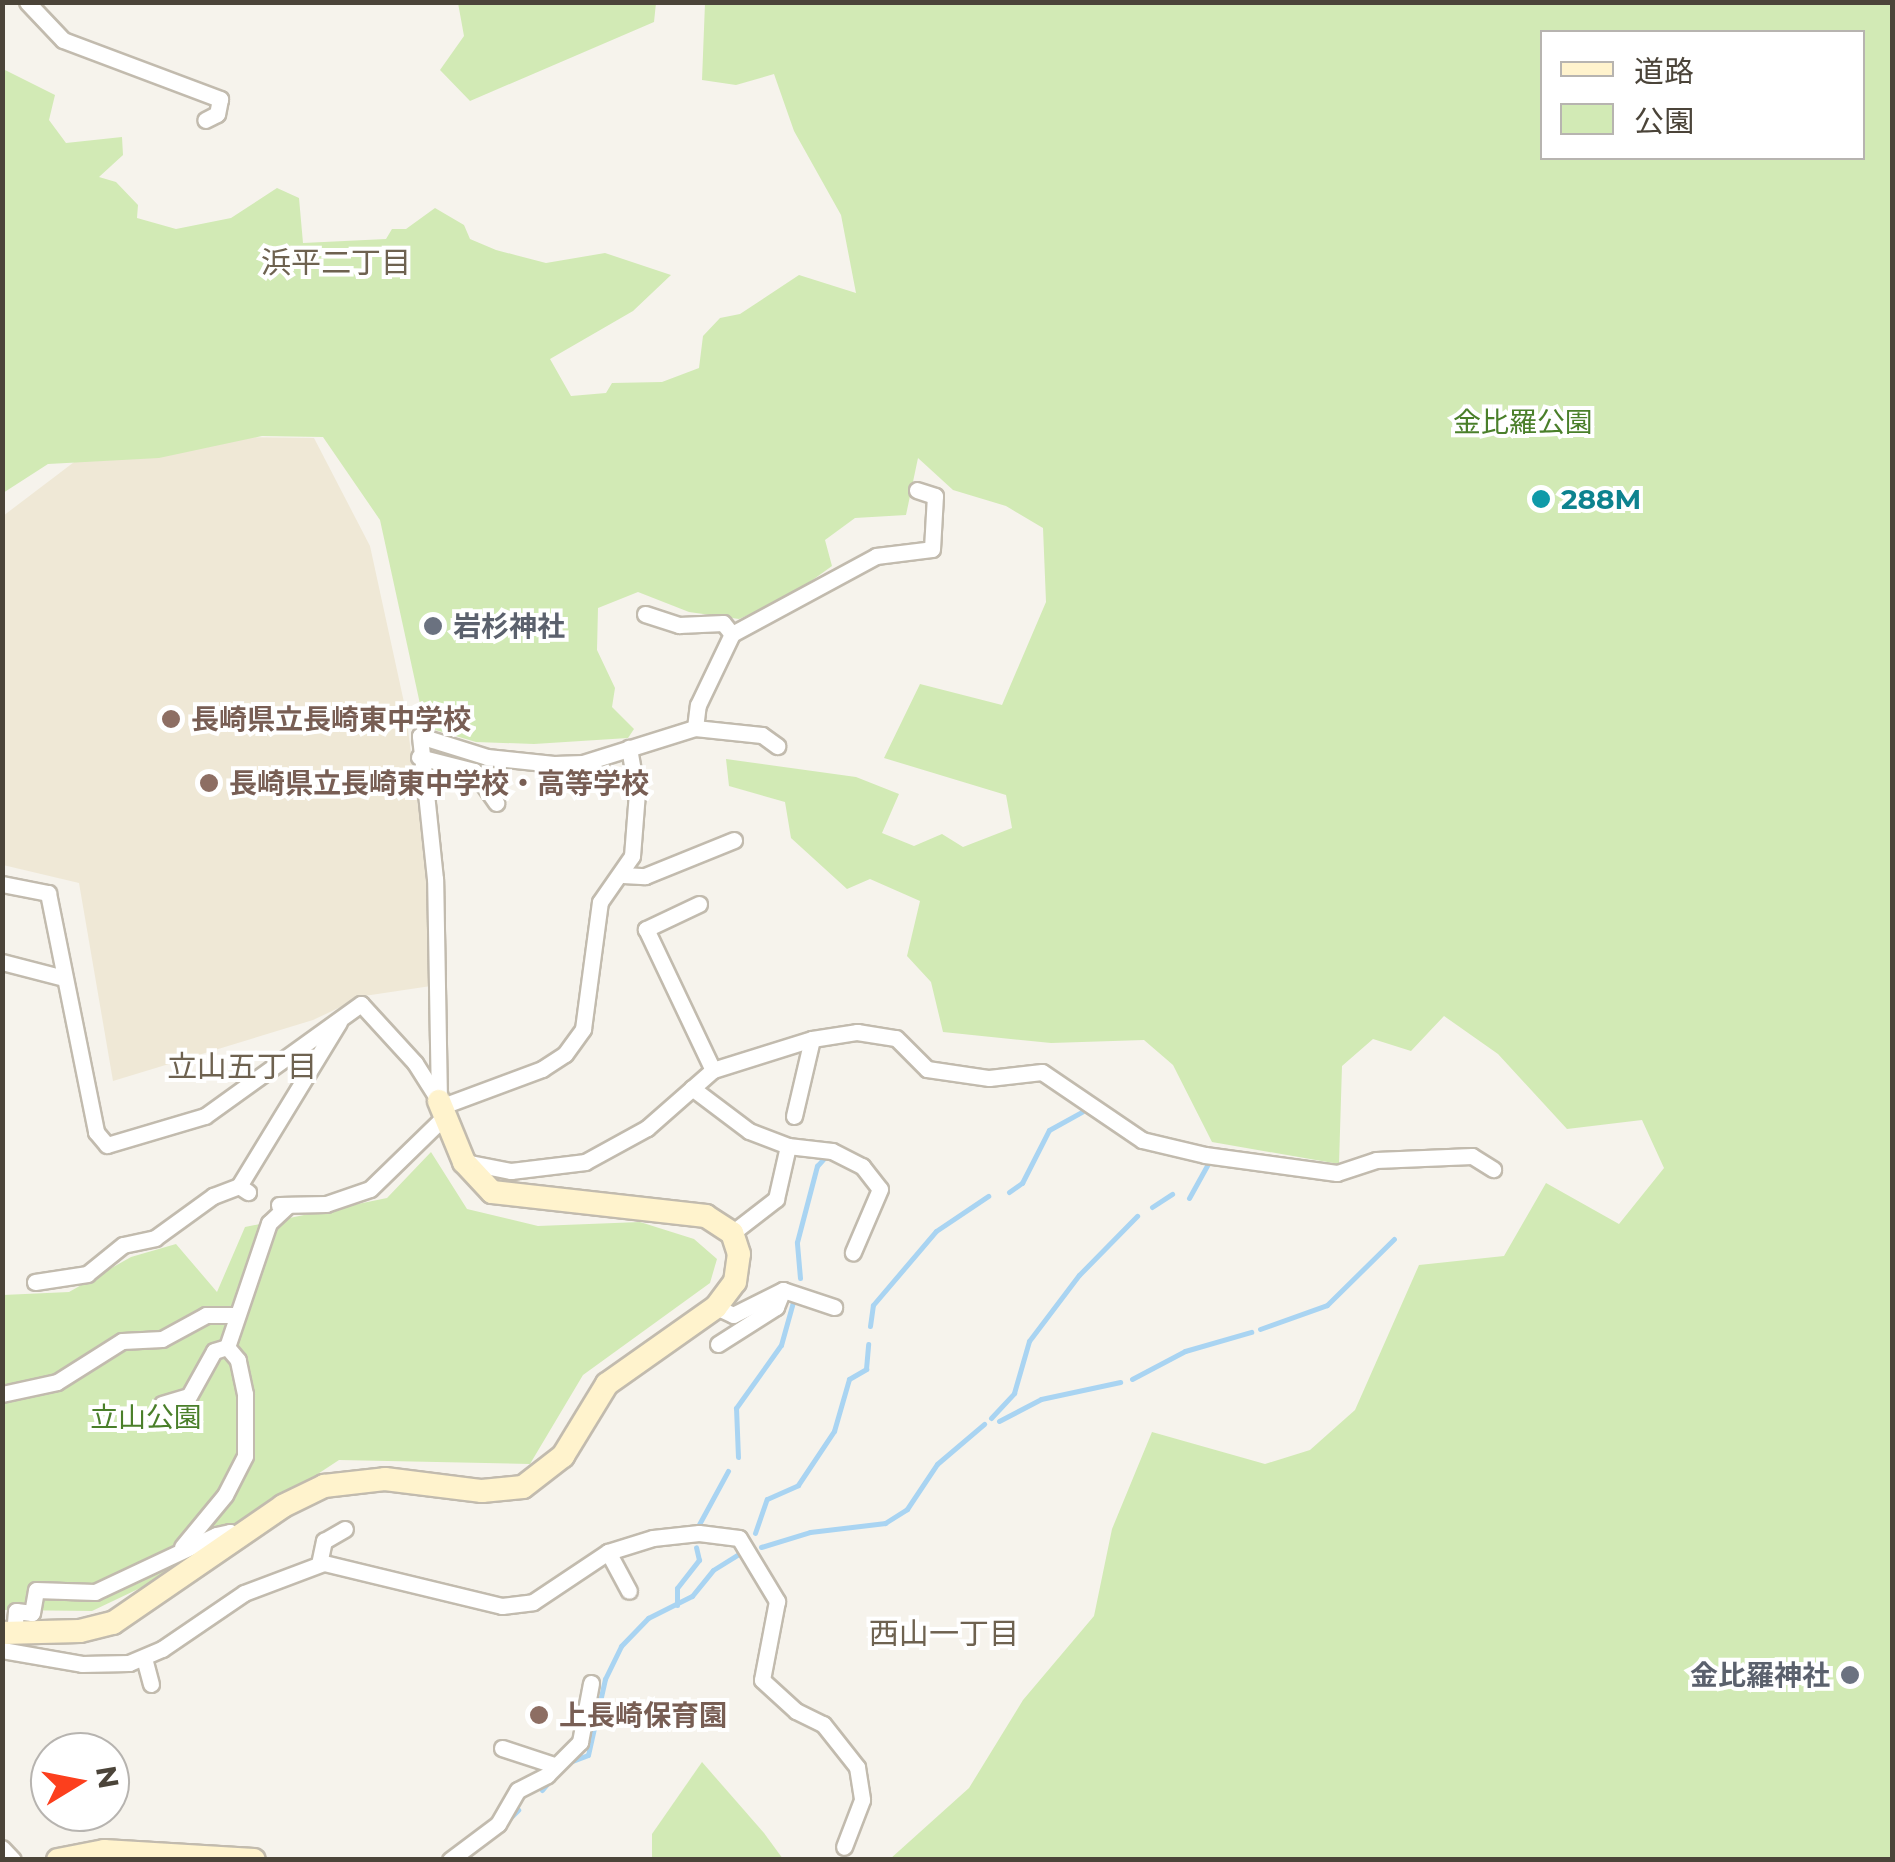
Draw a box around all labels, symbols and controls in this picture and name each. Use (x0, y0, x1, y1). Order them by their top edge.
legend (1540, 30, 1865, 160)
text: 道路 (1634, 53, 1694, 90)
text: 公園 (1634, 103, 1694, 140)
district label: 浜平二丁目 (261, 245, 411, 281)
park label: 金比羅公園 (1453, 405, 1593, 439)
place label: 288M (1561, 482, 1641, 516)
marker: 288M (1530, 488, 1552, 510)
place label: 岩杉神社 (453, 609, 565, 643)
marker: 岩杉神社 (422, 615, 444, 637)
place label: 長崎県立長崎東中学校 (191, 702, 471, 736)
marker: 長崎県立長崎東中学校 (160, 708, 182, 730)
place label: 長崎県立長崎東中学校・高等学校 (229, 766, 649, 800)
marker: 長崎県立長崎東中学校・高等学校 (198, 772, 220, 794)
district label: 立山五丁目 (167, 1049, 317, 1085)
park label: 立山公園 (90, 1400, 202, 1434)
district label: 西山一丁目 (869, 1616, 1019, 1652)
place label: 金比羅神社 (1690, 1658, 1830, 1692)
marker: 金比羅神社 (1839, 1664, 1861, 1686)
place label: 上長崎保育園 (559, 1698, 727, 1732)
marker: 上長崎保育園 (528, 1704, 550, 1726)
north arrow (30, 1732, 130, 1832)
text: N (89, 1763, 126, 1791)

